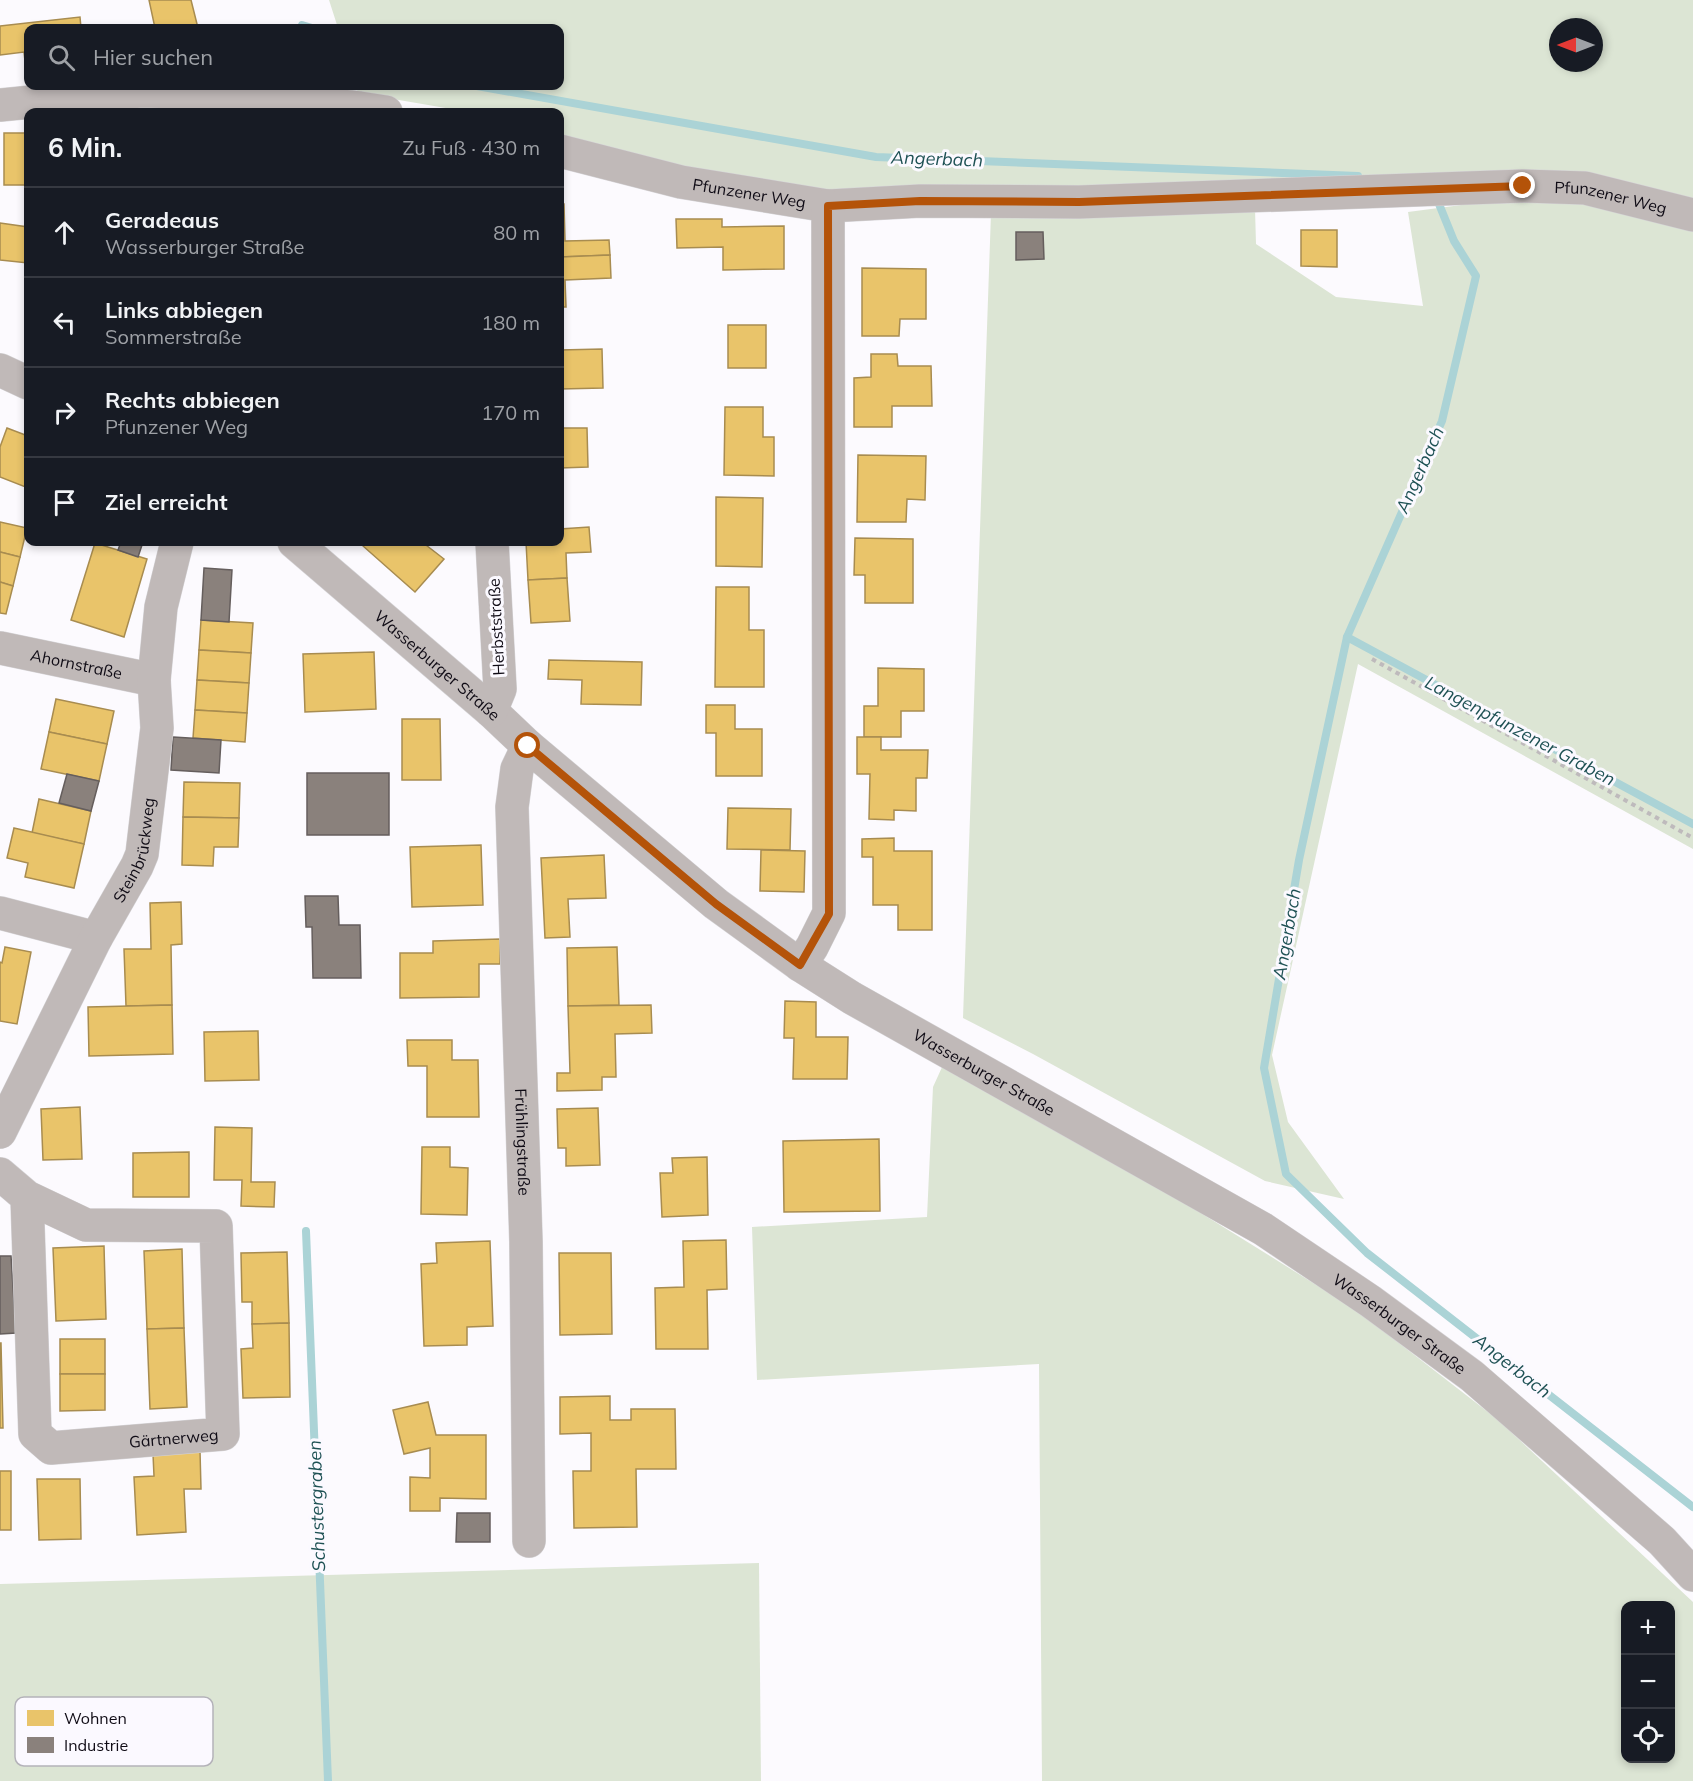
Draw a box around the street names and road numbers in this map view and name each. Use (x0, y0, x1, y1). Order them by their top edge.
street label: Pfunzener Weg (691, 174, 807, 212)
street label: Pfunzener Weg (1554, 177, 1669, 218)
street label: Herbststraße (483, 578, 509, 676)
street label: Wasserburger Straße (370, 606, 505, 725)
street label: Ahornstraße (29, 645, 124, 683)
street label: Steinbrückweg (108, 796, 159, 906)
street label: Wasserburger Straße (910, 1024, 1059, 1120)
street label: Frühlingstraße (511, 1088, 535, 1196)
street label: Wasserburger Straße (1329, 1269, 1470, 1378)
street label: Gärtnerweg (128, 1424, 219, 1452)

